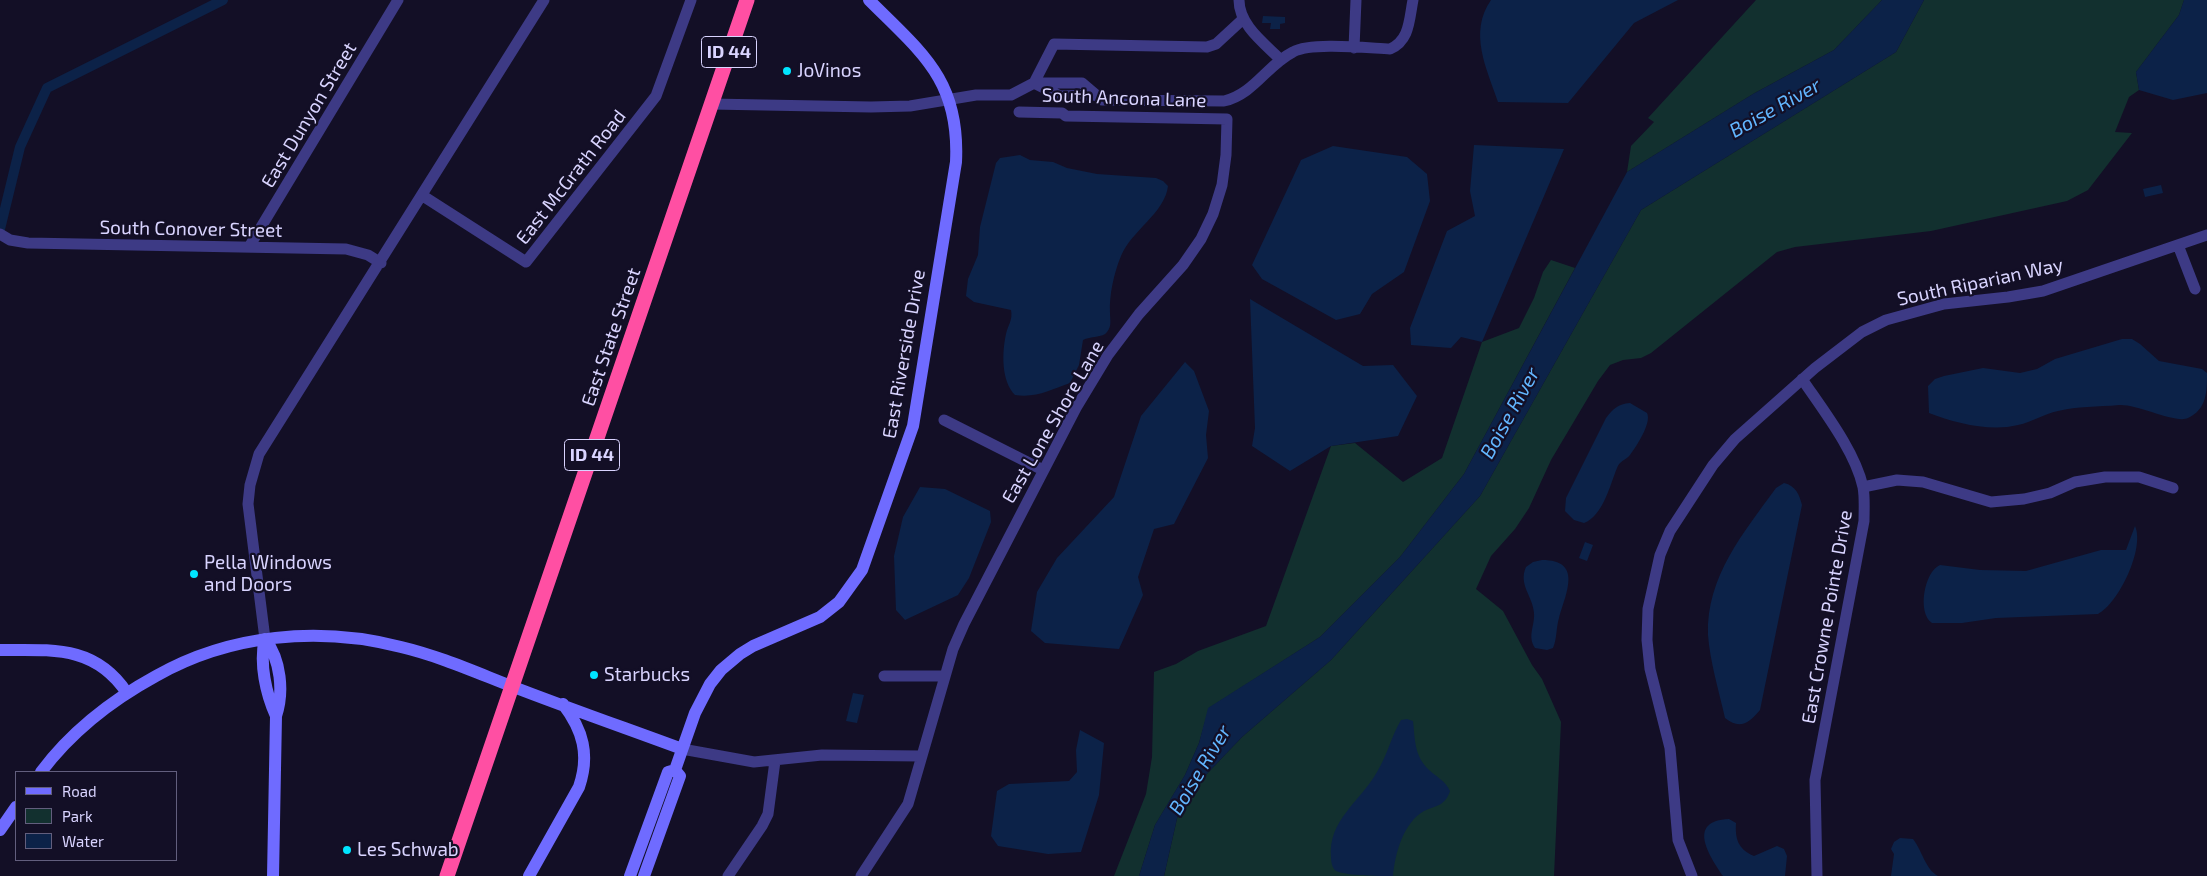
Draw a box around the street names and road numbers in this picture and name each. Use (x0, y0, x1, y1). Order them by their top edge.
road number: ID 44 (702, 36, 756, 68)
street label: East Dunyon Street (257, 38, 361, 192)
street label: South Ancona Lane (1041, 84, 1207, 112)
street label: East McGrath Road (511, 105, 631, 249)
street label: South Conover Street (99, 216, 283, 242)
street label: South Riparian Way (1895, 253, 2065, 311)
street label: East State Street (577, 265, 645, 409)
street label: East Riverside Drive (878, 268, 930, 440)
street label: East Lone Shore Lane (997, 337, 1109, 507)
road number: ID 44 (564, 440, 620, 470)
street label: East Crowne Pointe Drive (1797, 508, 1857, 726)

